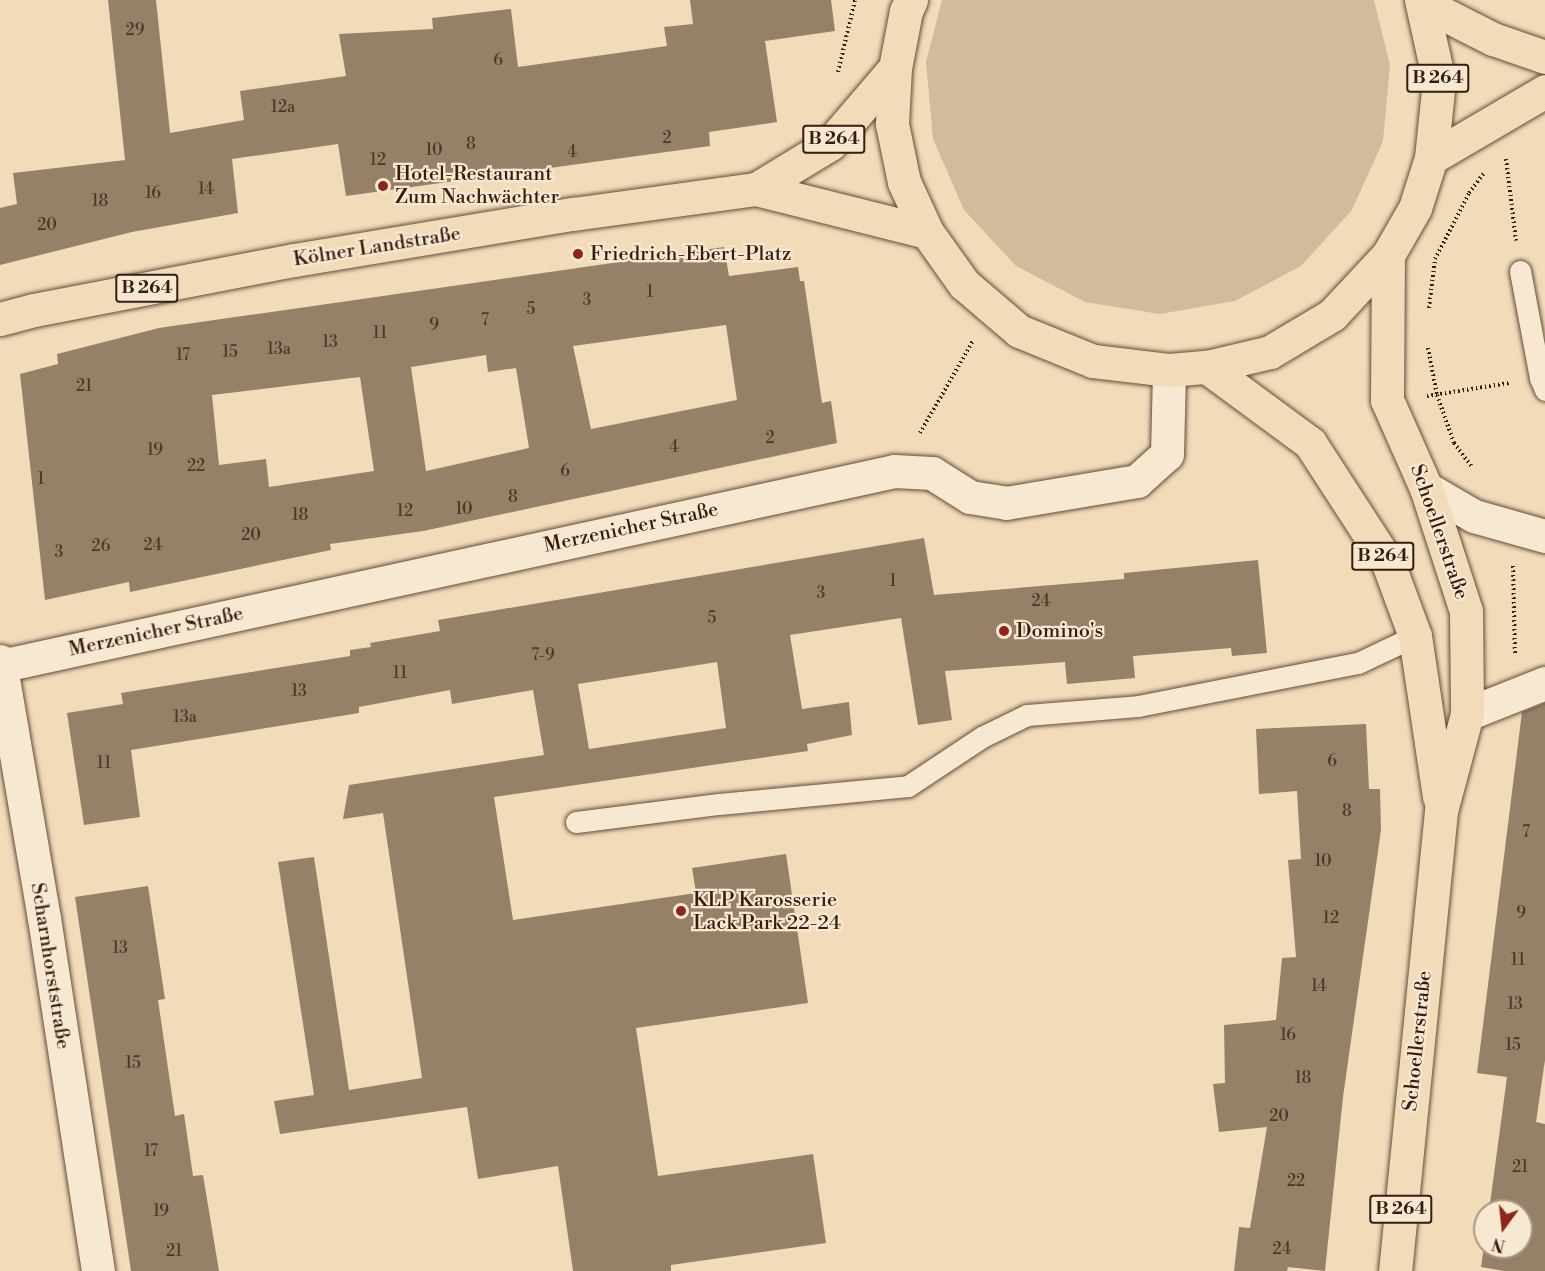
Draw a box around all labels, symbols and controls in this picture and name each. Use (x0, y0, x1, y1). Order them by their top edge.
house number: 29 (126, 20, 144, 40)
house number: 6 (493, 50, 503, 70)
road number: B 264 (1405, 63, 1471, 93)
house number: 12a (271, 97, 295, 117)
road number: B 264 (801, 124, 867, 154)
house number: 2 (662, 128, 672, 148)
house number: 8 (466, 134, 476, 154)
house number: 10 (426, 140, 442, 160)
house number: 4 (567, 142, 577, 162)
house number: 12 (370, 150, 386, 170)
place label: Hotel-Restaurant Zum Nachwächter (395, 162, 559, 209)
house number: 14 (198, 179, 214, 199)
marker: Hotel-Restaurant Zum Nachwächter (376, 179, 390, 193)
house number: 16 (145, 183, 161, 203)
house number: 18 (92, 191, 108, 211)
house number: 20 (37, 215, 57, 235)
street label: Kölner Landstraße (292, 222, 462, 272)
place label: Friedrich-Ebert-Platz (590, 242, 791, 266)
marker: Friedrich-Ebert-Platz (571, 247, 585, 261)
road number: B 264 (114, 273, 180, 303)
house number: 1 (647, 282, 653, 302)
house number: 3 (583, 290, 591, 310)
house number: 5 (527, 299, 535, 319)
house number: 7 (481, 310, 489, 330)
house number: 9 (429, 315, 439, 335)
house number: 11 (373, 323, 387, 343)
house number: 13 (322, 332, 338, 352)
house number: 13a (267, 339, 291, 359)
house number: 15 (222, 342, 238, 362)
house number: 17 (176, 345, 190, 365)
house number: 21 (76, 376, 92, 396)
house number: 2 (765, 428, 775, 448)
house number: 4 (669, 437, 679, 457)
house number: 19 (147, 440, 163, 460)
house number: 22 (187, 456, 205, 476)
house number: 6 (560, 461, 570, 481)
street label: Schoellerstraße (1405, 461, 1473, 603)
house number: 1 (38, 469, 44, 489)
house number: 8 (508, 487, 518, 507)
street label: Merzenicher Straße (541, 498, 721, 558)
house number: 10 (456, 499, 472, 519)
house number: 12 (397, 501, 413, 521)
house number: 18 (292, 505, 308, 525)
house number: 20 (241, 525, 261, 545)
house number: 24 (144, 535, 162, 555)
house number: 26 (92, 536, 110, 556)
road number: B 264 (1350, 541, 1416, 571)
house number: 3 (55, 542, 63, 562)
house number: 1 (890, 571, 896, 591)
house number: 3 (817, 583, 825, 603)
house number: 24 (1032, 591, 1050, 611)
street label: Merzenicher Straße (66, 602, 246, 662)
house number: 5 (708, 608, 716, 628)
place label: Domino's (1016, 619, 1103, 643)
marker: Domino's (997, 624, 1011, 638)
house number: 7-9 (531, 645, 555, 665)
house number: 11 (393, 663, 407, 683)
house number: 13 (291, 681, 307, 701)
house number: 13a (173, 707, 197, 727)
house number: 6 (1327, 751, 1337, 771)
house number: 11 (97, 753, 111, 773)
house number: 8 (1342, 801, 1352, 821)
house number: 7 (1522, 822, 1530, 842)
house number: 10 (1315, 851, 1331, 871)
street label: Scharnhorststraße (25, 881, 75, 1051)
place label: KLP Karosserie Lack Park 22-24 (693, 888, 841, 935)
house number: 9 (1516, 903, 1526, 923)
marker: KLP Karosserie Lack Park 22-24 (674, 904, 688, 918)
house number: 12 (1323, 908, 1339, 928)
house number: 13 (112, 938, 128, 958)
house number: 11 (1511, 950, 1525, 970)
street label: Schoellerstraße (1399, 970, 1437, 1112)
house number: 14 (1311, 976, 1327, 996)
house number: 13 (1507, 994, 1523, 1014)
house number: 16 (1280, 1025, 1296, 1045)
house number: 15 (1505, 1035, 1521, 1055)
house number: 15 (125, 1053, 141, 1073)
house number: 18 (1295, 1068, 1311, 1088)
house number: 20 (1269, 1106, 1289, 1126)
house number: 17 (144, 1141, 158, 1161)
house number: 21 (1512, 1157, 1528, 1177)
house number: 22 (1287, 1171, 1305, 1191)
road number: B 264 (1368, 1194, 1434, 1224)
north arrow (1473, 1199, 1533, 1259)
house number: 19 (153, 1201, 169, 1221)
text: N (1490, 1233, 1508, 1256)
house number: 24 (1273, 1239, 1291, 1259)
house number: 21 (166, 1241, 182, 1261)

